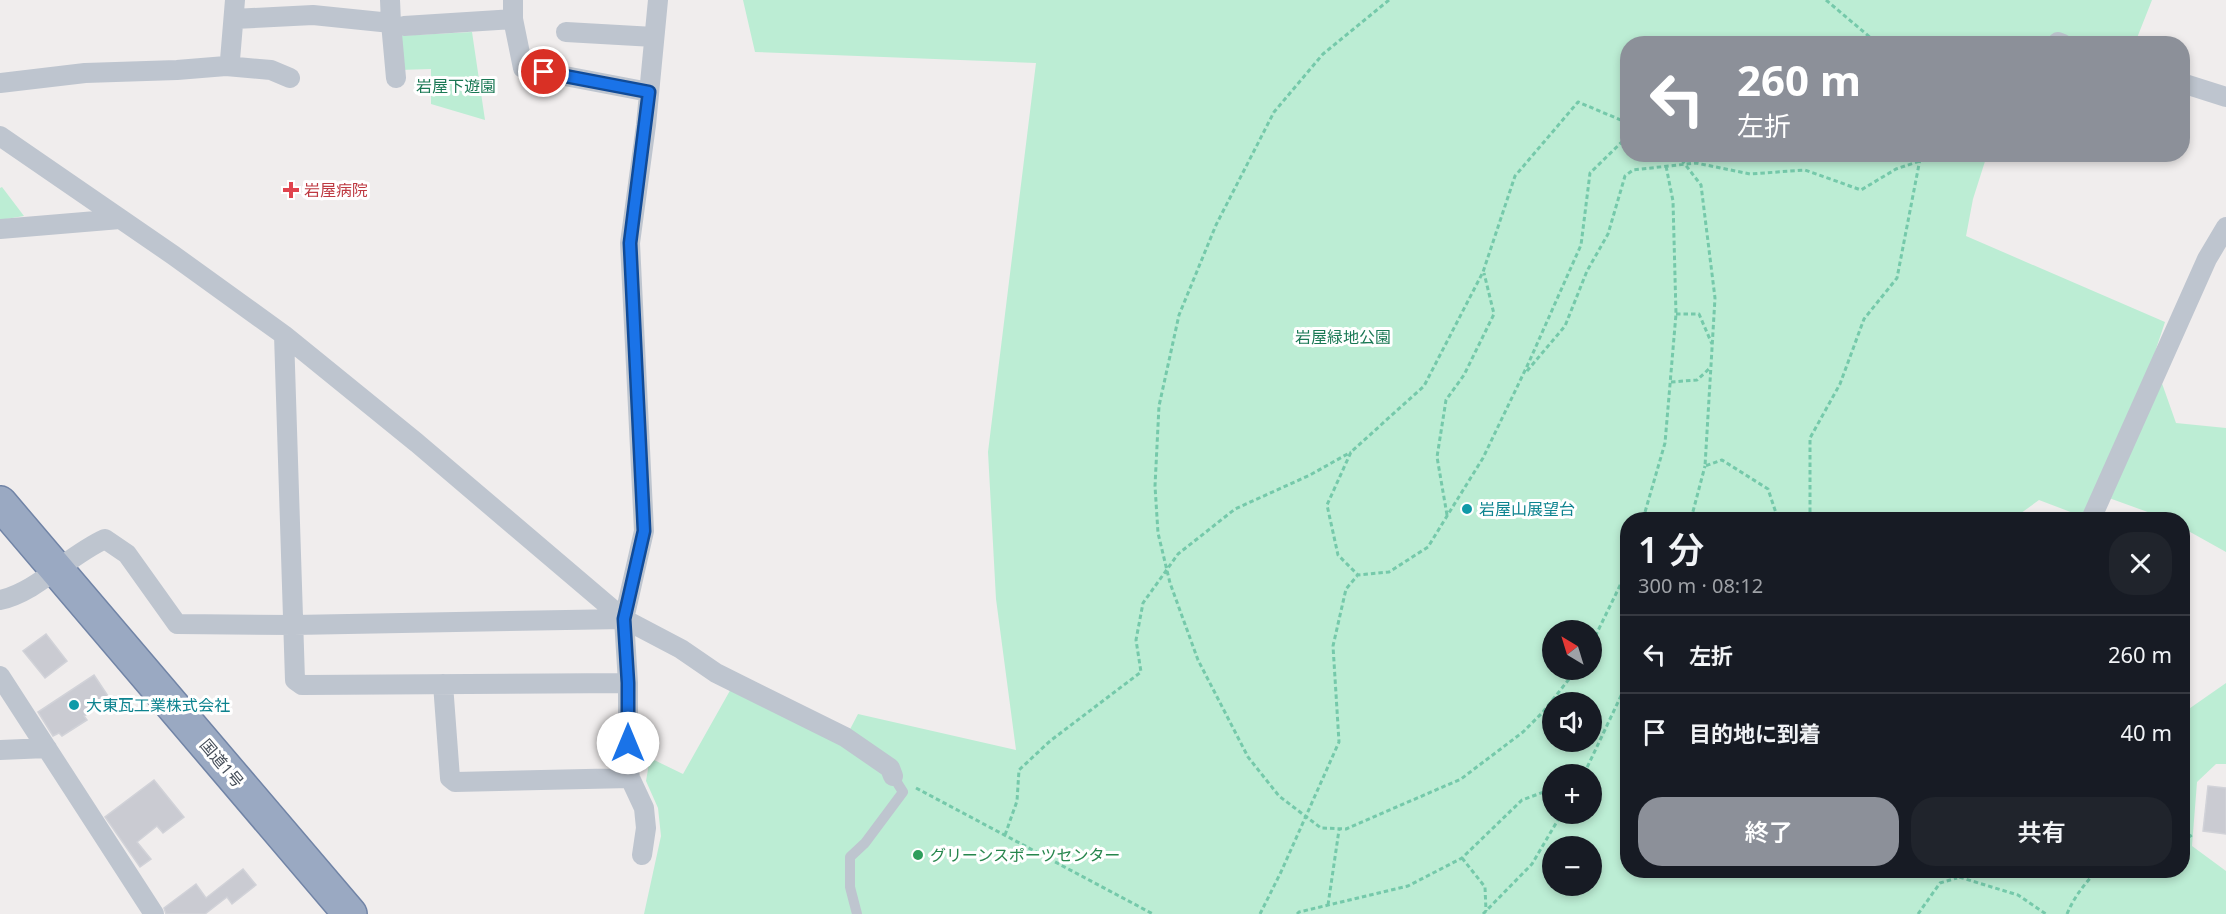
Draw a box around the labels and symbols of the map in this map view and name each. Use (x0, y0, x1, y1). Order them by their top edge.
pin (518, 46, 569, 97)
park label: 岩屋下遊園 (416, 75, 496, 97)
place label: 岩屋病院 (304, 179, 368, 201)
marker: 岩屋病院 (282, 181, 300, 199)
park label: 岩屋緑地公園 (1295, 326, 1391, 348)
place label: 岩屋山展望台 (1479, 498, 1575, 520)
marker: 岩屋山展望台 (1460, 502, 1474, 516)
north arrow (1542, 620, 1602, 680)
place label: 大東瓦工業株式会社 (86, 694, 230, 716)
marker: 大東瓦工業株式会社 (67, 698, 81, 712)
position arrow (596, 711, 660, 775)
street label: 国道1号 (195, 734, 249, 792)
place label: グリーンスポーツセンター (930, 844, 1121, 866)
marker: グリーンスポーツセンター (911, 848, 925, 862)

